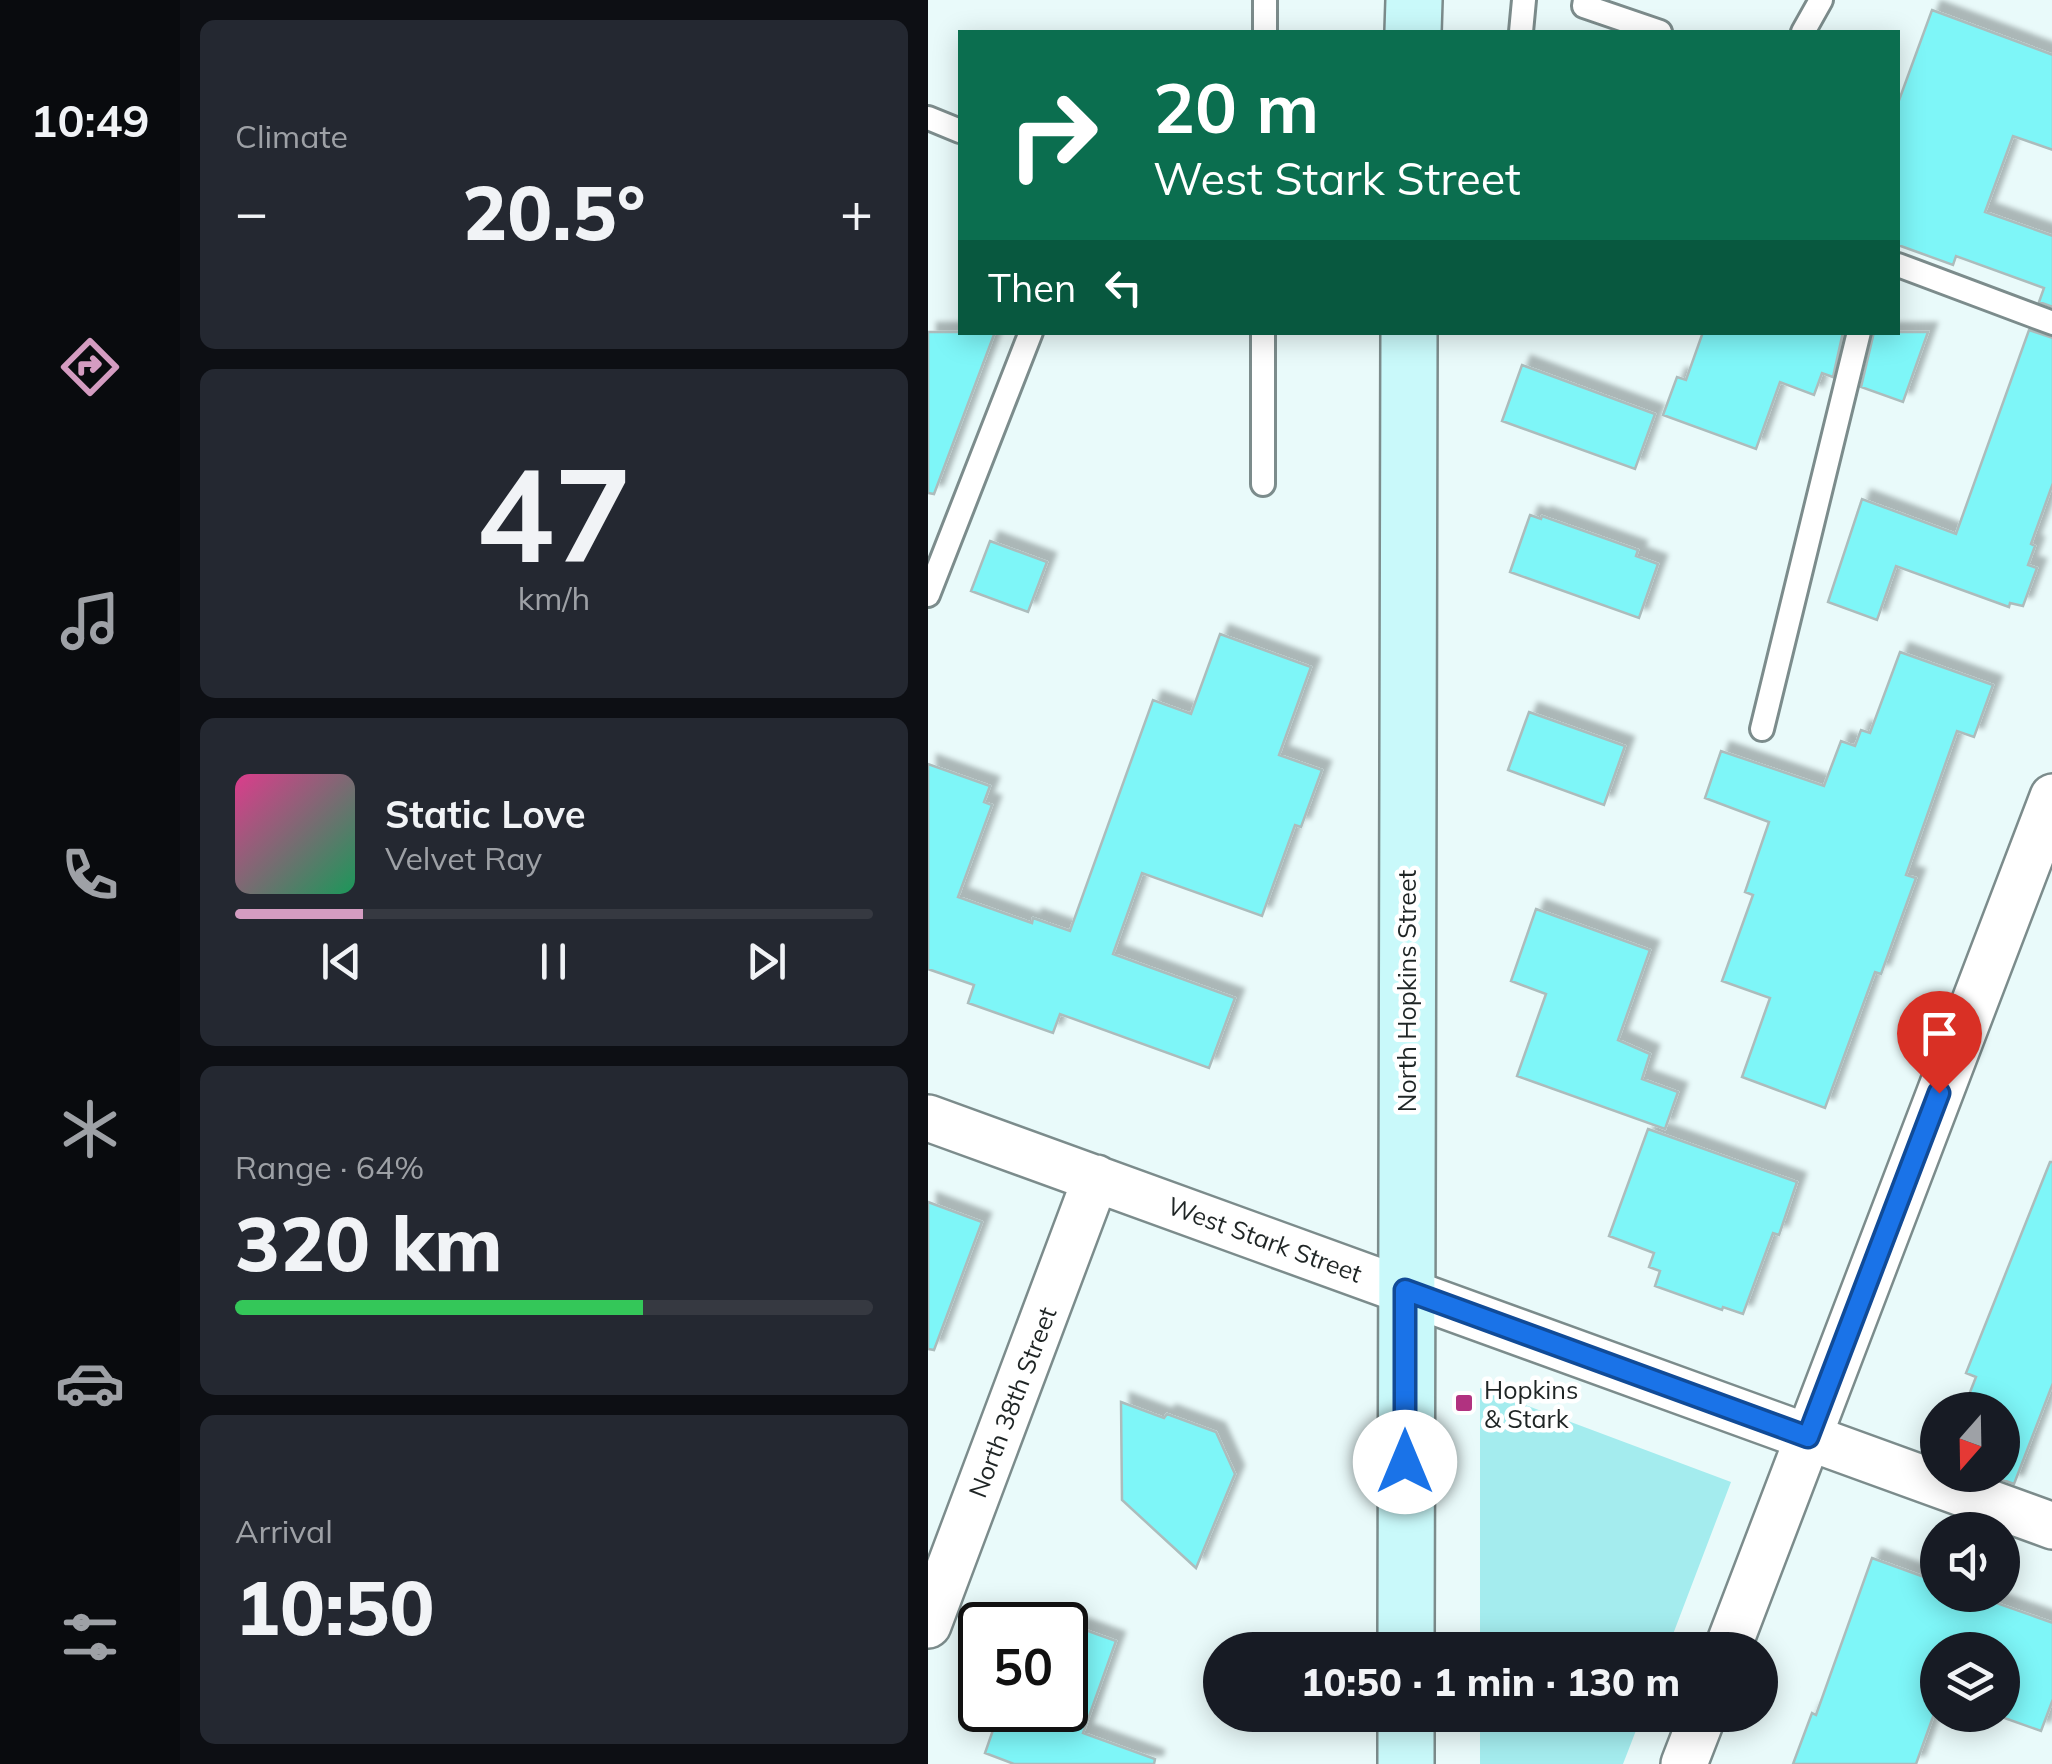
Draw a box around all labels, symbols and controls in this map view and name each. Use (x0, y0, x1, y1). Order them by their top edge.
text: 20 m (1153, 63, 1319, 151)
icon: right (988, 70, 1118, 200)
text: 10:49 (30, 92, 150, 148)
text: Climate (235, 116, 348, 156)
text: West Stark Street (1153, 150, 1521, 206)
text: 20.5° (462, 165, 646, 259)
text: − (235, 177, 268, 246)
text: + (840, 177, 873, 246)
icon: left (1096, 260, 1151, 315)
text: Then (988, 264, 1076, 312)
icon: directions (55, 332, 125, 402)
text: 47 (476, 431, 632, 595)
text: km/h (518, 578, 590, 618)
icon: music (55, 586, 125, 656)
text: Static Love (385, 790, 586, 838)
text: Velvet Ray (385, 838, 542, 878)
icon: phone (55, 840, 125, 910)
street label: North Hopkins Street (1391, 869, 1422, 1112)
icon: previous (314, 934, 369, 989)
icon: pause (526, 934, 581, 989)
icon: next (739, 934, 794, 989)
pin (1897, 991, 1982, 1094)
icon: arrive (1912, 1006, 1967, 1061)
icon: climate (55, 1094, 125, 1164)
text: Range · 64% (235, 1147, 424, 1187)
street label: West Stark Street (1164, 1189, 1367, 1289)
text: 320 km (235, 1196, 503, 1290)
street label: North 38th Street (961, 1302, 1063, 1502)
icon: car (55, 1348, 125, 1418)
place label: Hopkins & Stark (1484, 1374, 1578, 1434)
marker: Hopkins & Stark (1453, 1392, 1475, 1414)
north arrow (1920, 1392, 2020, 1492)
map controls (1920, 1392, 2020, 1732)
position arrow (1353, 1410, 1457, 1514)
text: Arrival (235, 1511, 333, 1551)
button: sound (1920, 1512, 2020, 1612)
text: 10:50 (235, 1560, 435, 1654)
icon: filters (55, 1602, 125, 1672)
speed limit sign: 50 (958, 1602, 1088, 1732)
button: layers (1920, 1632, 2020, 1732)
text: 10:50 · 1 min · 130 m (1301, 1658, 1680, 1706)

